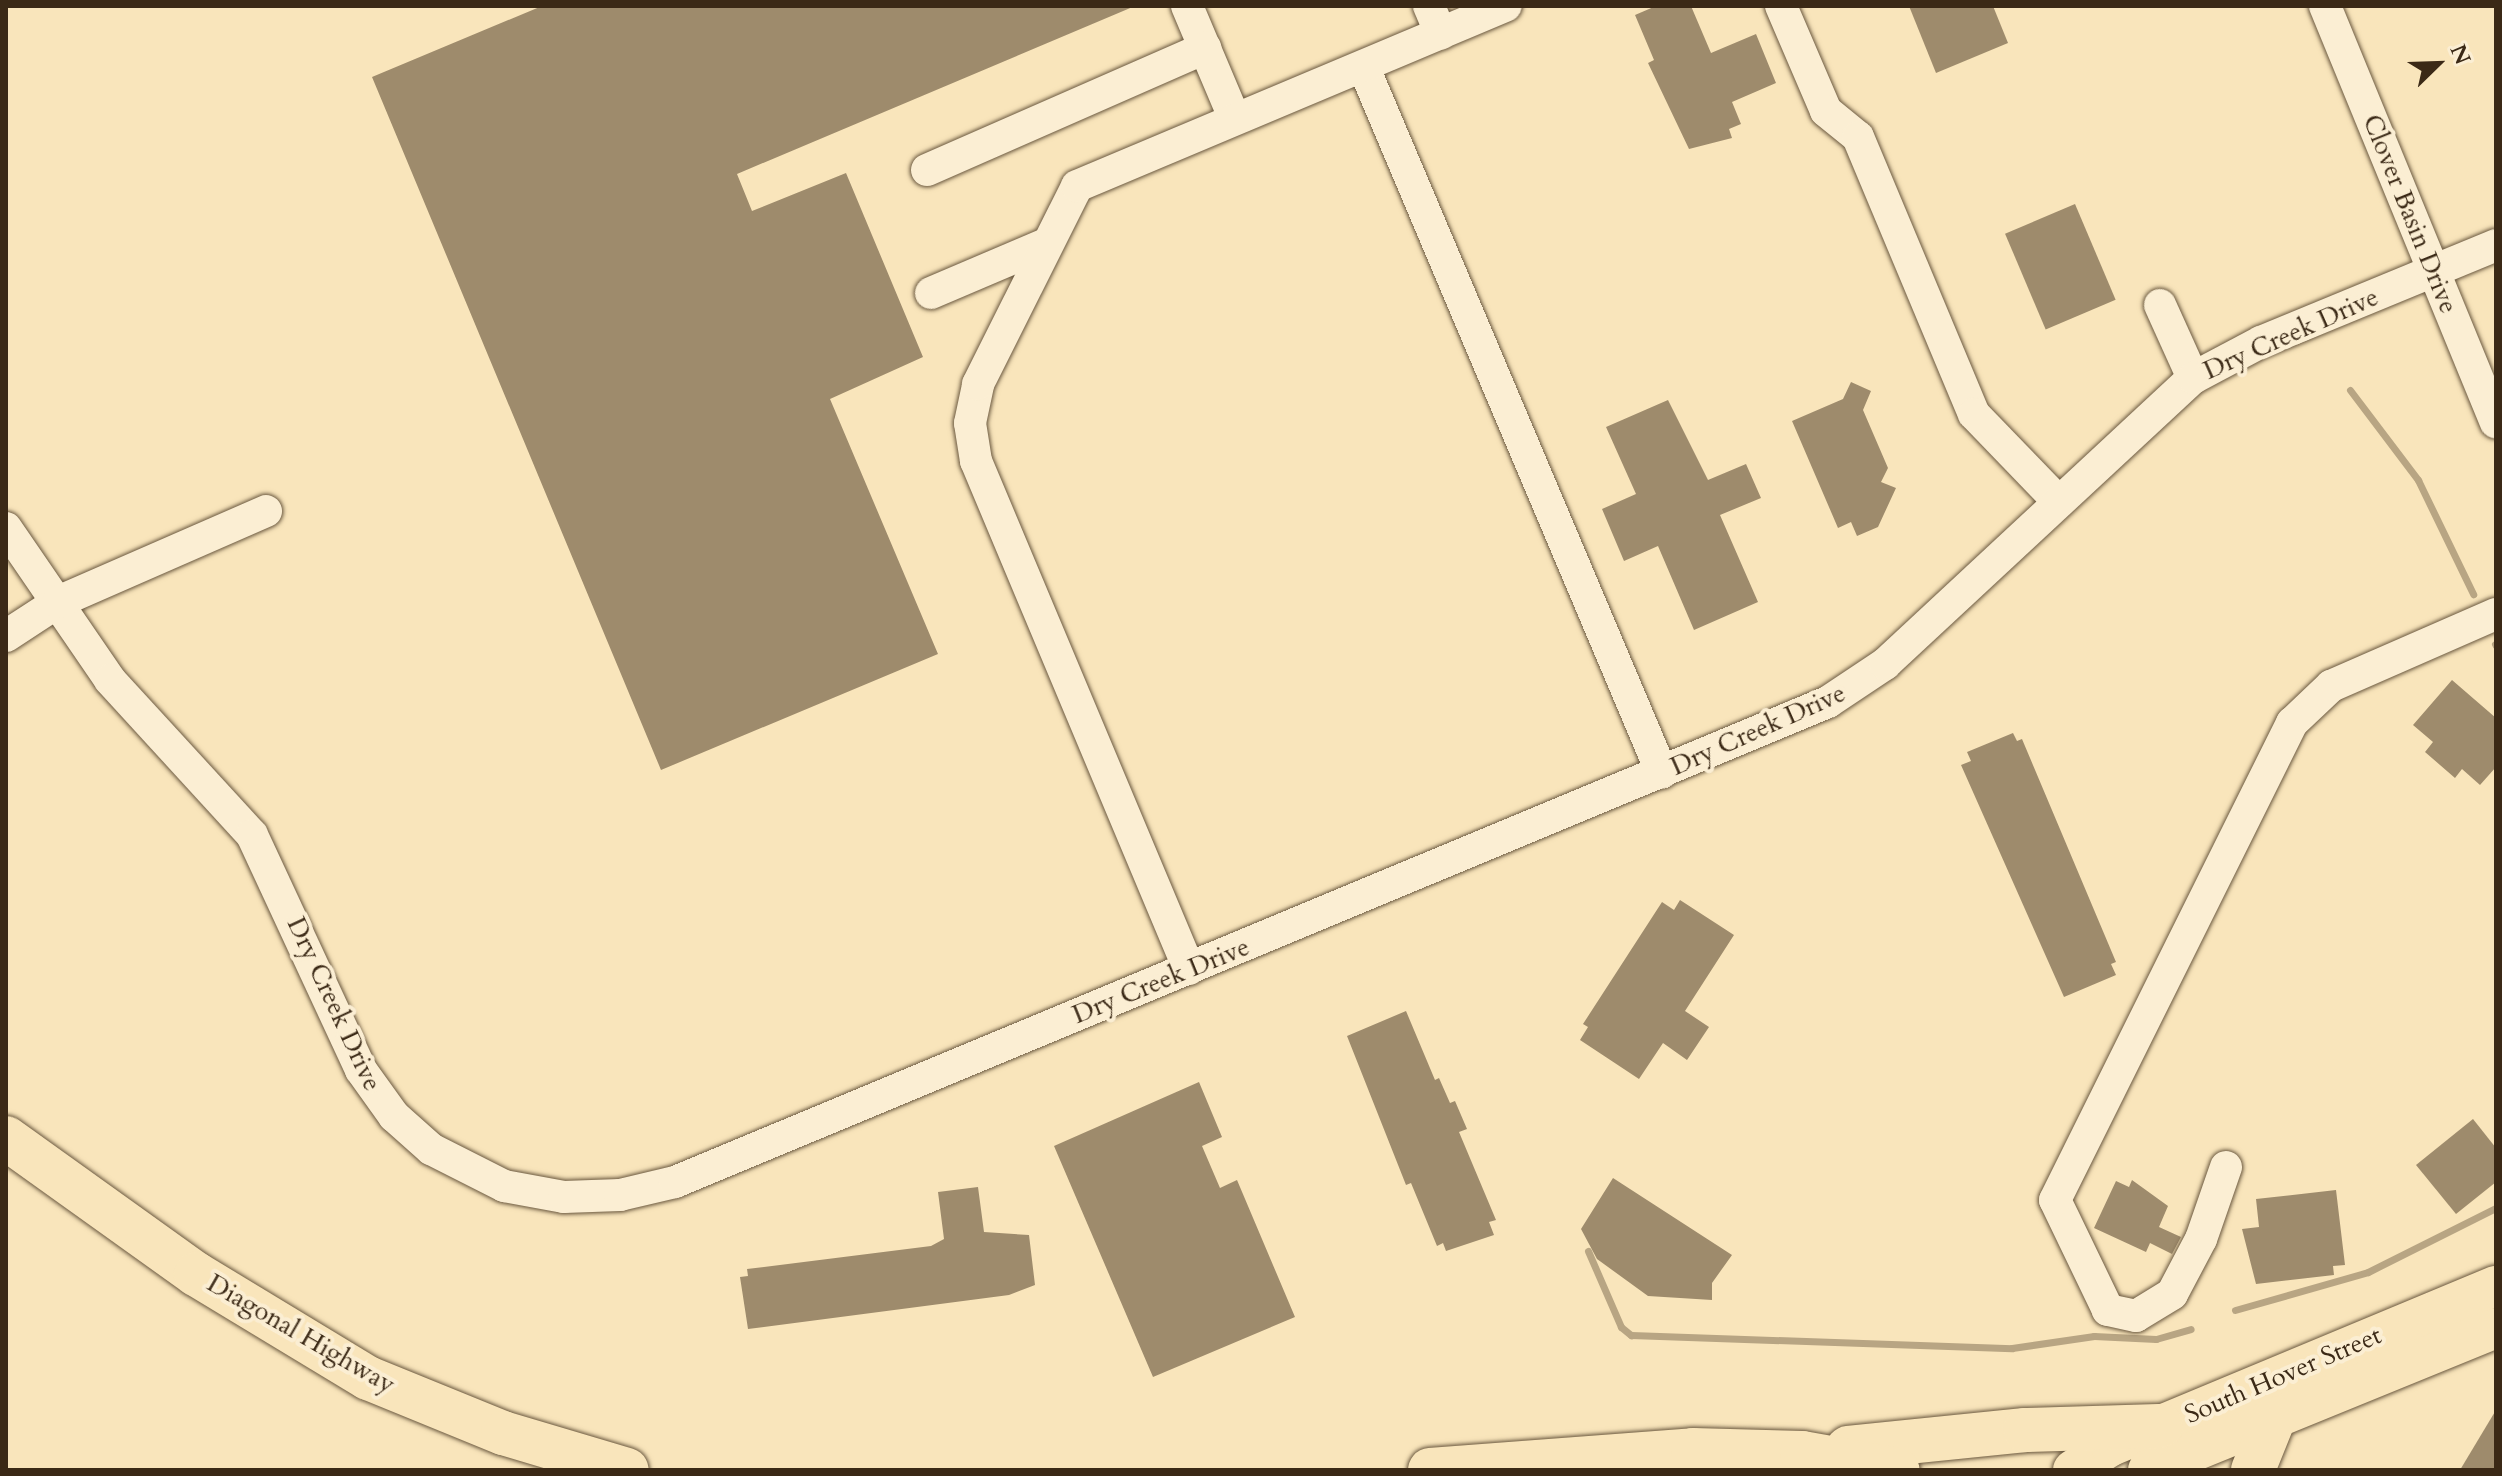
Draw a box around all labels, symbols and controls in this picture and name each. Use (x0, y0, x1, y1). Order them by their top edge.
north arrow (2398, 24, 2478, 104)
text: N (2443, 40, 2478, 69)
street label: Clover Basin Drive (2356, 110, 2464, 318)
street label: Dry Creek Drive (2199, 281, 2383, 387)
street label: Dry Creek Drive (1666, 677, 1850, 783)
street label: Dry Creek Drive (280, 912, 388, 1096)
street label: Dry Creek Drive (1068, 931, 1254, 1031)
street label: Diagonal Highway (202, 1268, 400, 1400)
street label: South Hover Street (2180, 1320, 2386, 1430)

